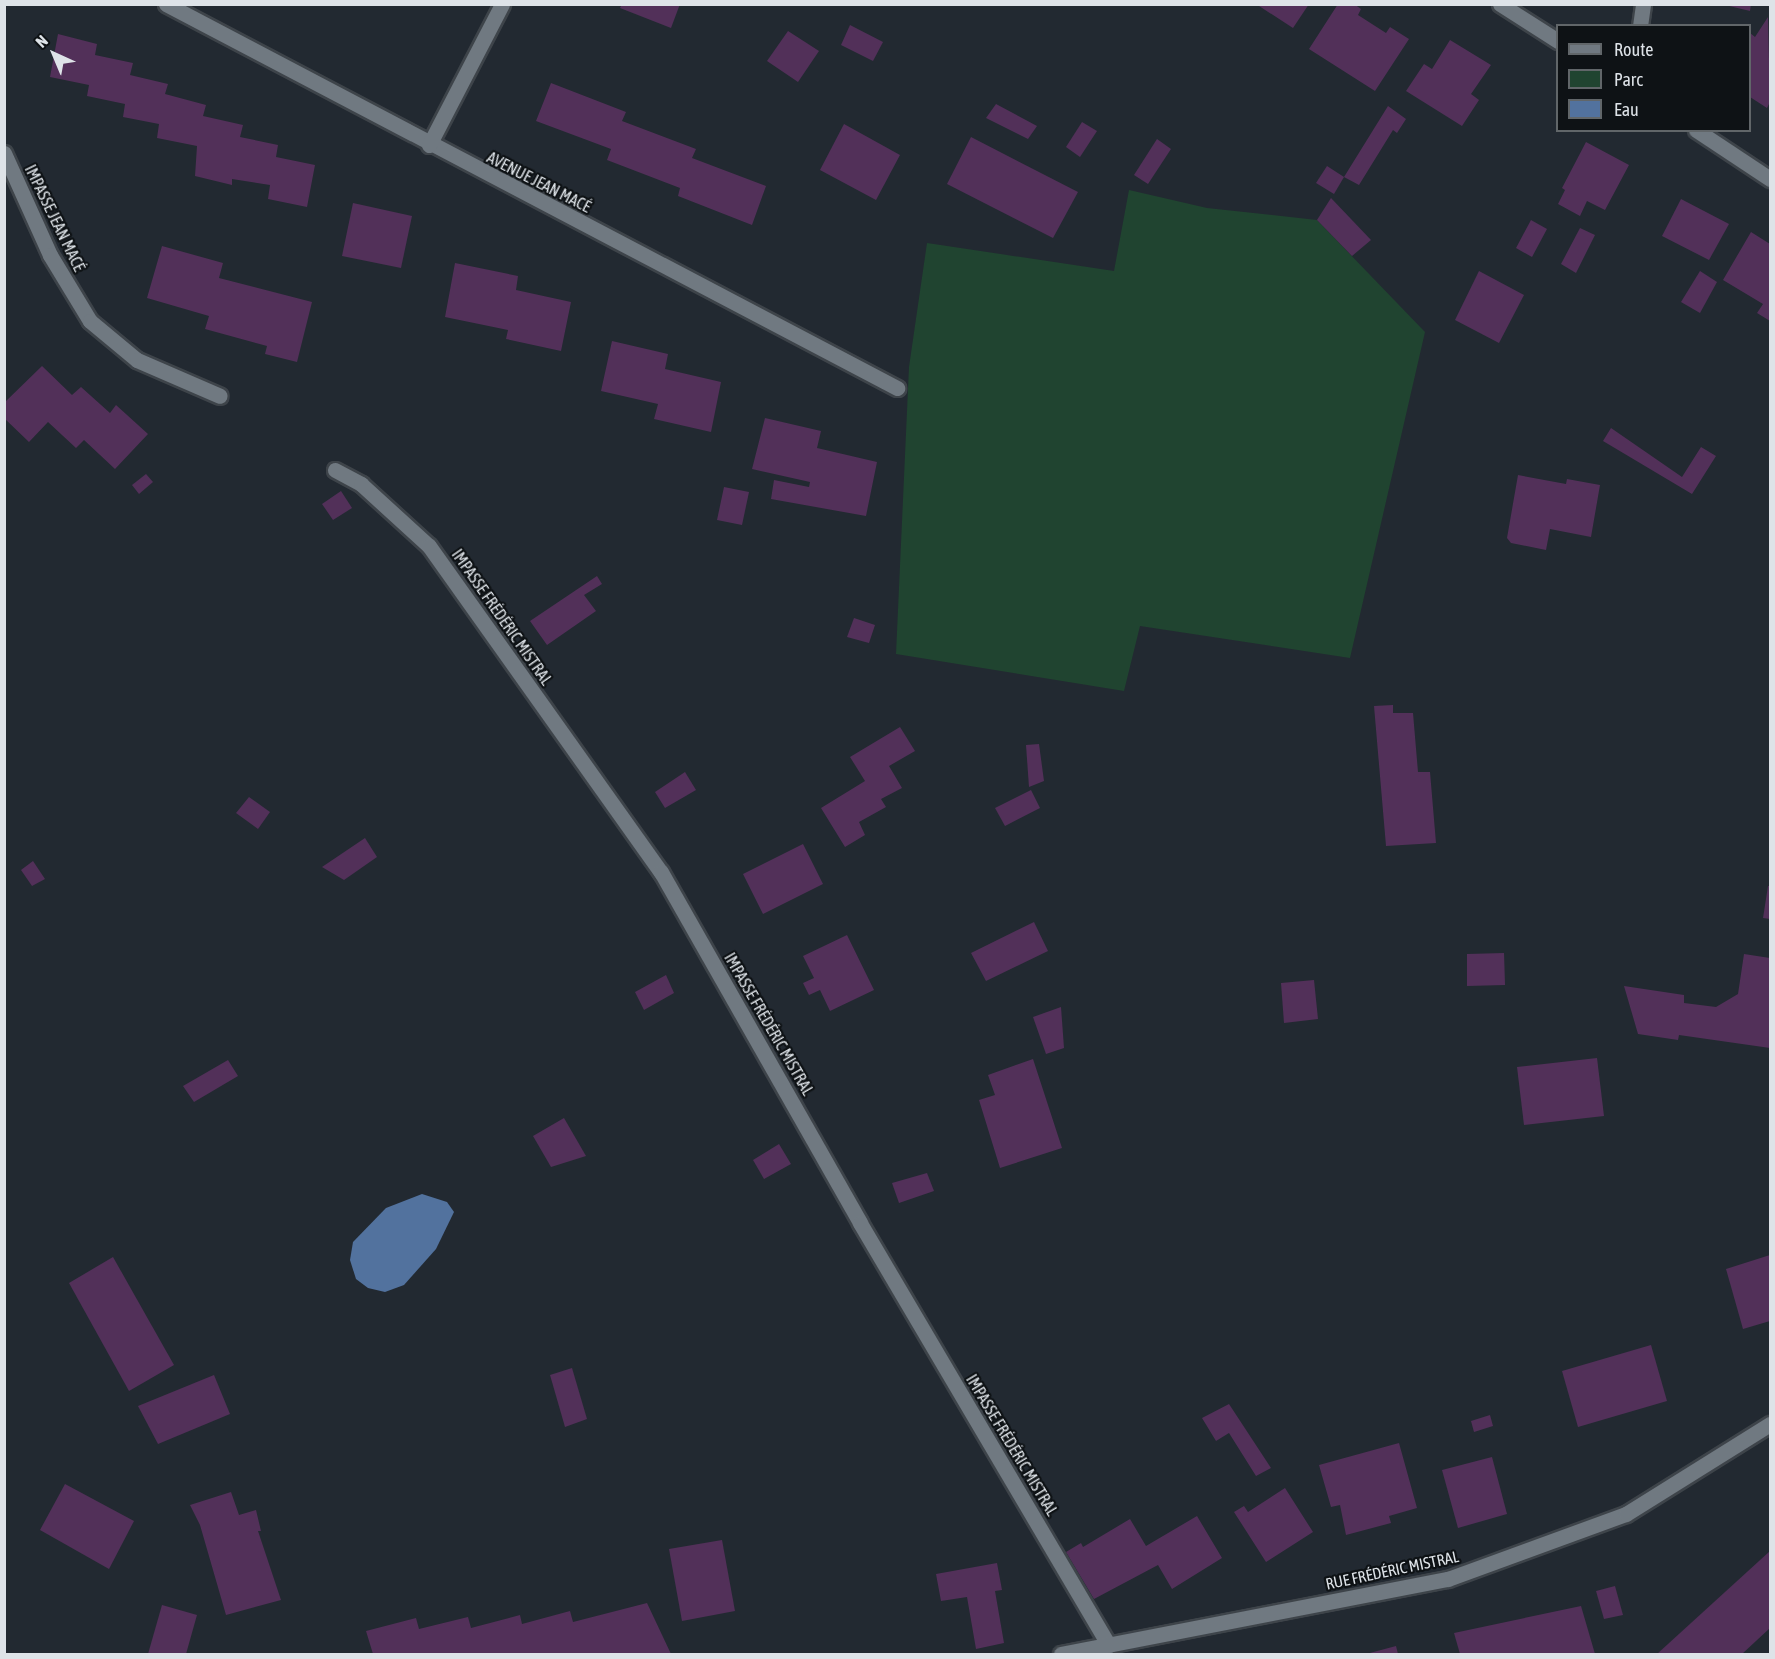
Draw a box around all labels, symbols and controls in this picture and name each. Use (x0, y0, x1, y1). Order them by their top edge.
north arrow (24, 24, 84, 84)
legend (1556, 24, 1751, 132)
text: N (32, 31, 51, 51)
text: Route (1614, 39, 1653, 60)
text: Parc (1614, 69, 1643, 90)
text: Eau (1614, 99, 1639, 120)
street label: AVENUE JEAN MACÉ (484, 148, 594, 216)
street label: IMPASSE JEAN MACÉ (21, 162, 89, 274)
street label: IMPASSE FRÉDÉRIC MISTRAL (448, 545, 556, 689)
street label: IMPASSE FRÉDÉRIC MISTRAL (720, 949, 818, 1099)
street label: IMPASSE FRÉDÉRIC MISTRAL (962, 1371, 1062, 1519)
street label: RUE FRÉDÉRIC MISTRAL (1324, 1547, 1460, 1593)

